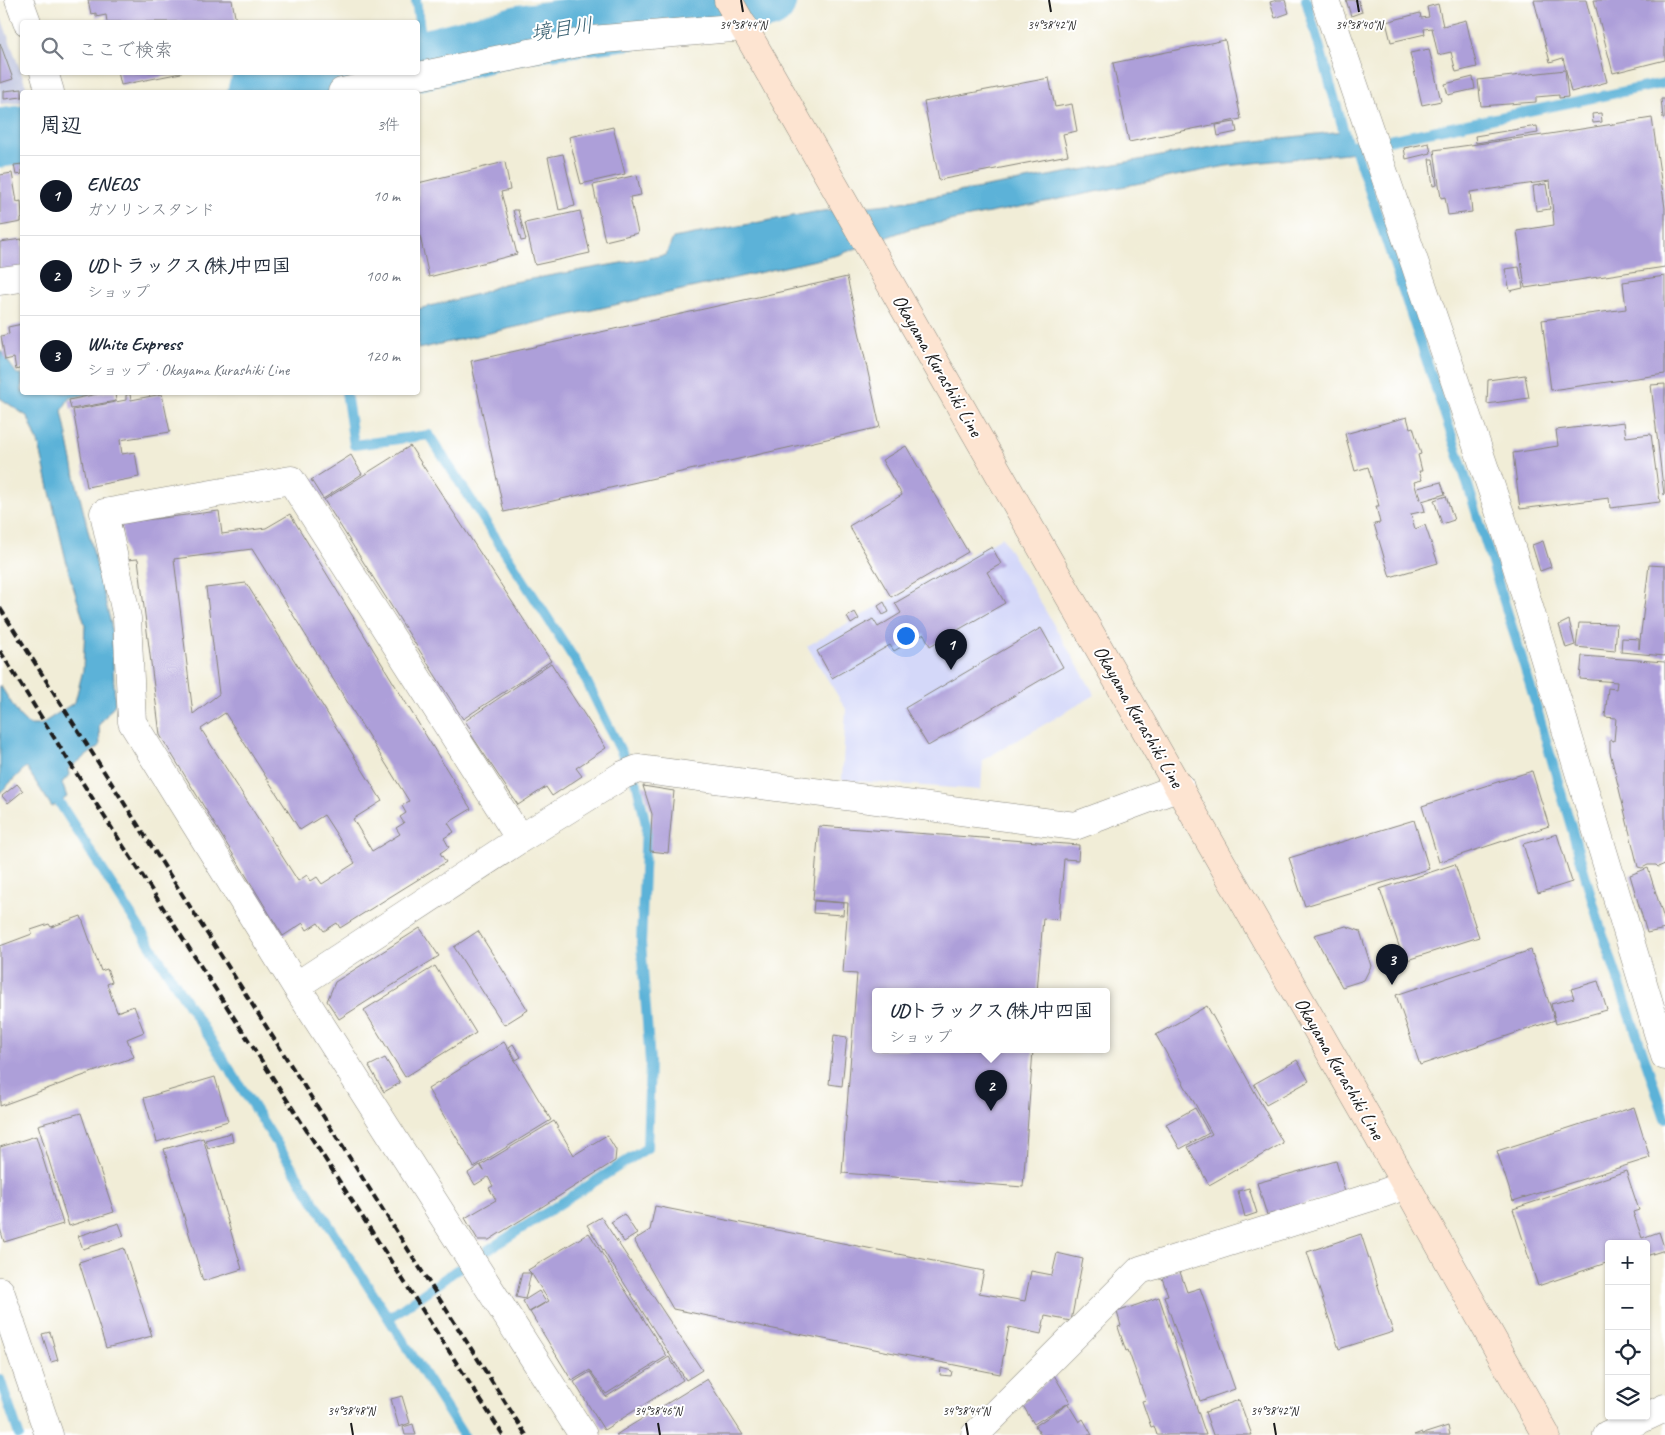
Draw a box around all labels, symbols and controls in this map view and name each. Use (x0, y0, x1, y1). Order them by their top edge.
water label: 境目川 (529, 12, 595, 46)
text: 34°38'44"N (719, 17, 768, 33)
text: 34°38'42"N (1027, 17, 1076, 33)
text: 34°38'40"N (1335, 17, 1384, 33)
search box (20, 20, 420, 75)
icon: search (38, 34, 66, 62)
text: ここで検索 (78, 38, 173, 62)
text: 周辺 (40, 112, 82, 138)
text: 3件 (377, 115, 400, 135)
text: ENEOS (87, 172, 138, 196)
text: 1 (52, 186, 60, 206)
text: 10 m (373, 186, 400, 206)
text: ガソリンスタンド (87, 200, 215, 220)
text: UDトラックス(株)中四国 (87, 254, 291, 278)
text: 2 (52, 266, 60, 286)
text: 100 m (366, 266, 400, 286)
text: ショップ (87, 282, 150, 302)
street label: Okayama Kurashiki Line (887, 290, 989, 442)
text: White Express (87, 332, 182, 356)
text: 3 (52, 346, 60, 366)
text: 120 m (366, 346, 400, 366)
text: ショップ · Okayama Kurashiki Line (87, 360, 289, 380)
your location (893, 623, 919, 649)
pin: 1 (935, 629, 967, 670)
street label: Okayama Kurashiki Line (1088, 641, 1190, 793)
pin: 3 (1376, 944, 1408, 985)
popup (872, 988, 1110, 1053)
street label: Okayama Kurashiki Line (1289, 993, 1391, 1145)
text: UDトラックス(株)中四国 (889, 999, 1093, 1023)
text: ショップ (889, 1027, 952, 1047)
pin: 2 (975, 1070, 1007, 1111)
map controls (1605, 1240, 1650, 1420)
button: + (1605, 1240, 1650, 1285)
button: − (1605, 1285, 1650, 1330)
button: locate (1605, 1330, 1650, 1375)
button: layers (1605, 1375, 1650, 1420)
text: 34°38'48"N (327, 1403, 376, 1419)
text: 34°38'46"N (634, 1403, 683, 1419)
text: 34°38'44"N (942, 1403, 991, 1419)
text: 34°38'42"N (1250, 1403, 1299, 1419)

